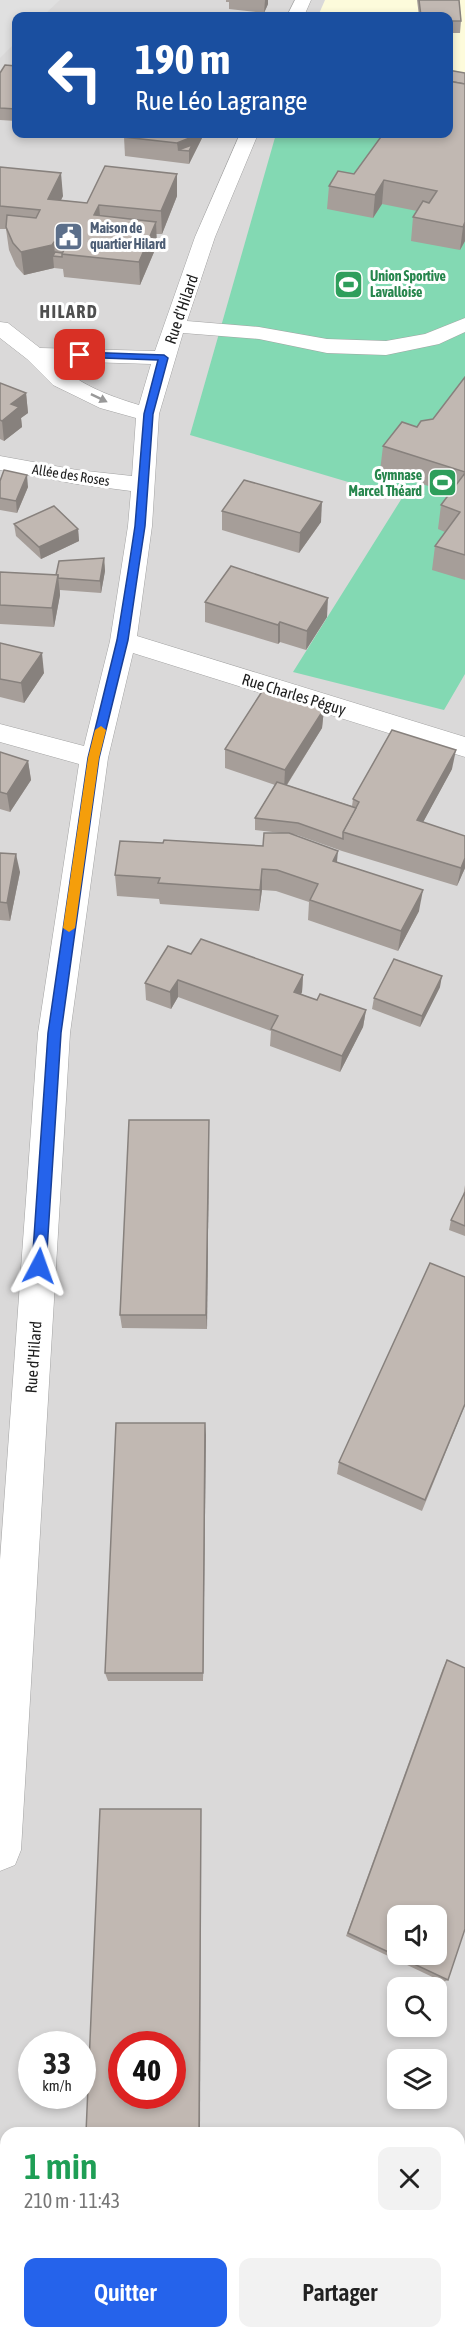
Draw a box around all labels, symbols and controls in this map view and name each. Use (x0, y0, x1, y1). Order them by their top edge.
text: 190 m (135, 35, 230, 83)
icon: left (36, 36, 114, 114)
text: Rue Léo Lagrange (135, 85, 307, 116)
public building icon: Maison de quartier Hilard (53, 220, 85, 252)
place label: Maison de quartier Hilard (90, 220, 166, 252)
sports icon: Union Sportive Lavalloise (333, 268, 365, 300)
place label: Union Sportive Lavalloise (370, 268, 446, 300)
street label: Rue d'Hilard (161, 272, 201, 346)
district label: HILARD (40, 301, 98, 322)
pin (54, 329, 105, 380)
icon: arrive (63, 338, 96, 371)
one-way arrow (91, 394, 108, 403)
street label: Allée des Roses (31, 461, 111, 489)
place label: Gymnase Marcel Théard (349, 467, 422, 499)
sports icon: Gymnase Marcel Théard (427, 467, 459, 499)
street label: Rue Charles Péguy (240, 670, 348, 719)
position arrow (7, 1234, 71, 1298)
street label: Rue d'Hilard (21, 1320, 45, 1394)
map controls (387, 1905, 447, 2109)
button: sound (387, 1905, 447, 1965)
button: search (387, 1977, 447, 2037)
speed limit sign: 40 (108, 2031, 186, 2109)
text: 33 (43, 2046, 71, 2080)
button: layers (387, 2049, 447, 2109)
text: km/h (42, 2077, 72, 2094)
text: 1 min (24, 2145, 98, 2187)
button: close (378, 2147, 441, 2210)
text: 210 m · 11:43 (24, 2189, 120, 2212)
button: Quitter (24, 2258, 227, 2327)
button: Partager (239, 2258, 441, 2327)

